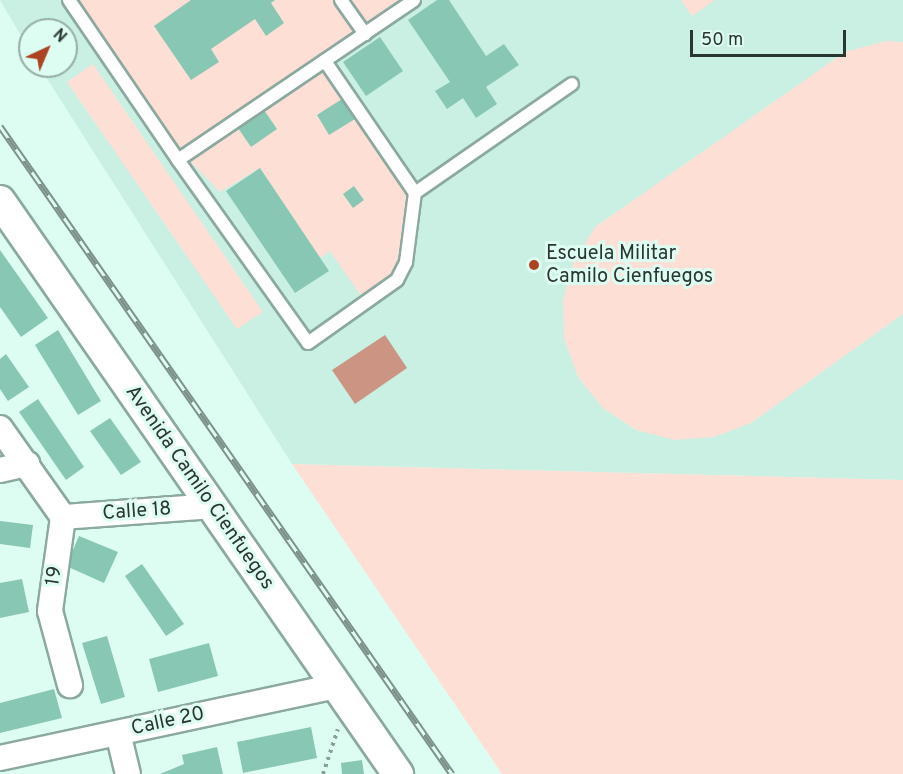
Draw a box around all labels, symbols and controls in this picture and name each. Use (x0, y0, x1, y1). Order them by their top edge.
north arrow (18, 18, 78, 78)
scale bar (693, 18, 849, 56)
text: N (48, 25, 70, 48)
text: 50 m (701, 29, 743, 52)
place label: Escuela Militar Camilo Cienfuegos (546, 242, 713, 289)
marker: Escuela Militar Camilo Cienfuegos (527, 258, 541, 272)
street label: Avenida Camilo Cienfuegos (119, 381, 279, 595)
street label: Calle 18 (102, 498, 172, 526)
street label: 19 (42, 565, 68, 587)
street label: Calle 20 (129, 703, 207, 741)

